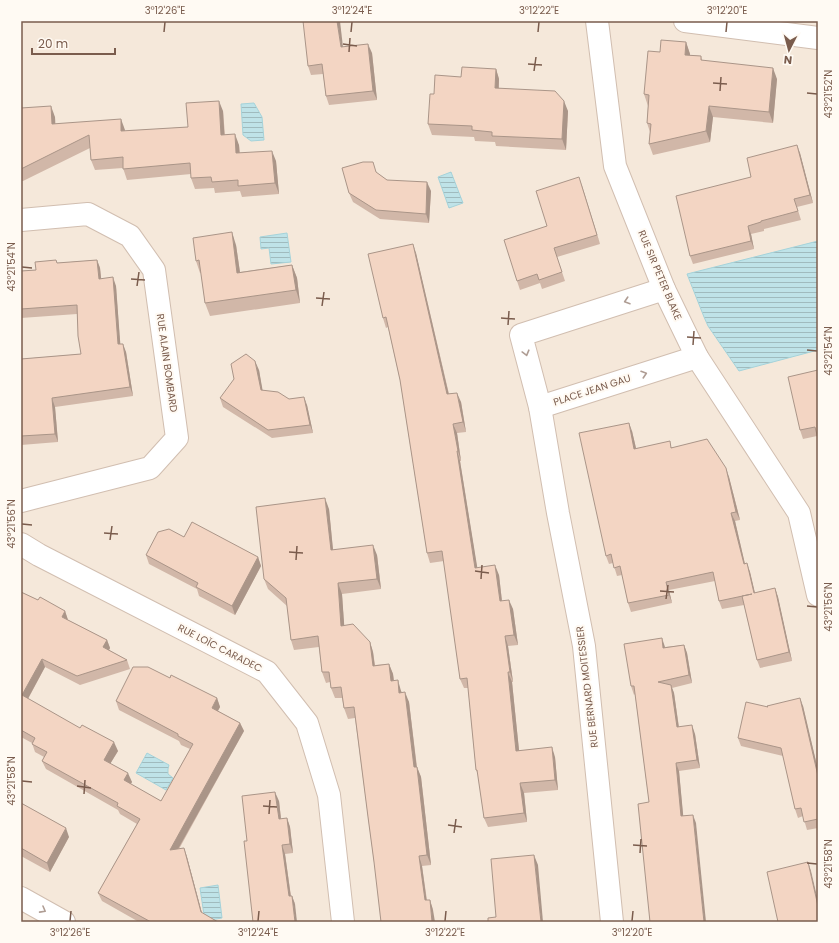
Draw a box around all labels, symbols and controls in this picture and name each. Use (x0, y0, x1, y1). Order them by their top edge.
text: 3°12'26"E (145, 3, 185, 18)
text: 3°12'24"E (332, 3, 372, 18)
text: 3°12'22"E (519, 3, 559, 18)
text: 3°12'20"E (707, 3, 747, 18)
scale bar (32, 30, 115, 56)
north arrow (769, 30, 809, 70)
text: 20 m (38, 35, 68, 52)
text: N (783, 52, 793, 68)
text: 43°21'52"N (821, 70, 836, 118)
street label: RUE SIR PETER BLAKE (634, 228, 686, 322)
text: 43°21'54"N (4, 242, 19, 292)
one-way arrow (624, 296, 631, 305)
street label: RUE ALAIN BOMBARD (153, 313, 181, 413)
text: 43°21'54"N (821, 326, 836, 376)
one-way arrow (521, 350, 530, 357)
street label: PLACE JEAN GAU (551, 370, 633, 410)
one-way arrow (640, 370, 647, 378)
text: 43°21'56"N (4, 499, 19, 549)
text: 43°21'56"N (821, 582, 836, 632)
street label: RUE LOÏC CARADEC (175, 620, 265, 676)
street label: RUE BERNARD MOITESSIER (572, 625, 602, 749)
text: 43°21'58"N (4, 756, 19, 806)
text: 43°21'58"N (821, 839, 836, 889)
one-way arrow (38, 905, 46, 913)
text: 3°12'26"E (50, 925, 90, 940)
text: 3°12'24"E (238, 925, 278, 940)
text: 3°12'22"E (425, 925, 465, 940)
text: 3°12'20"E (612, 925, 652, 940)

